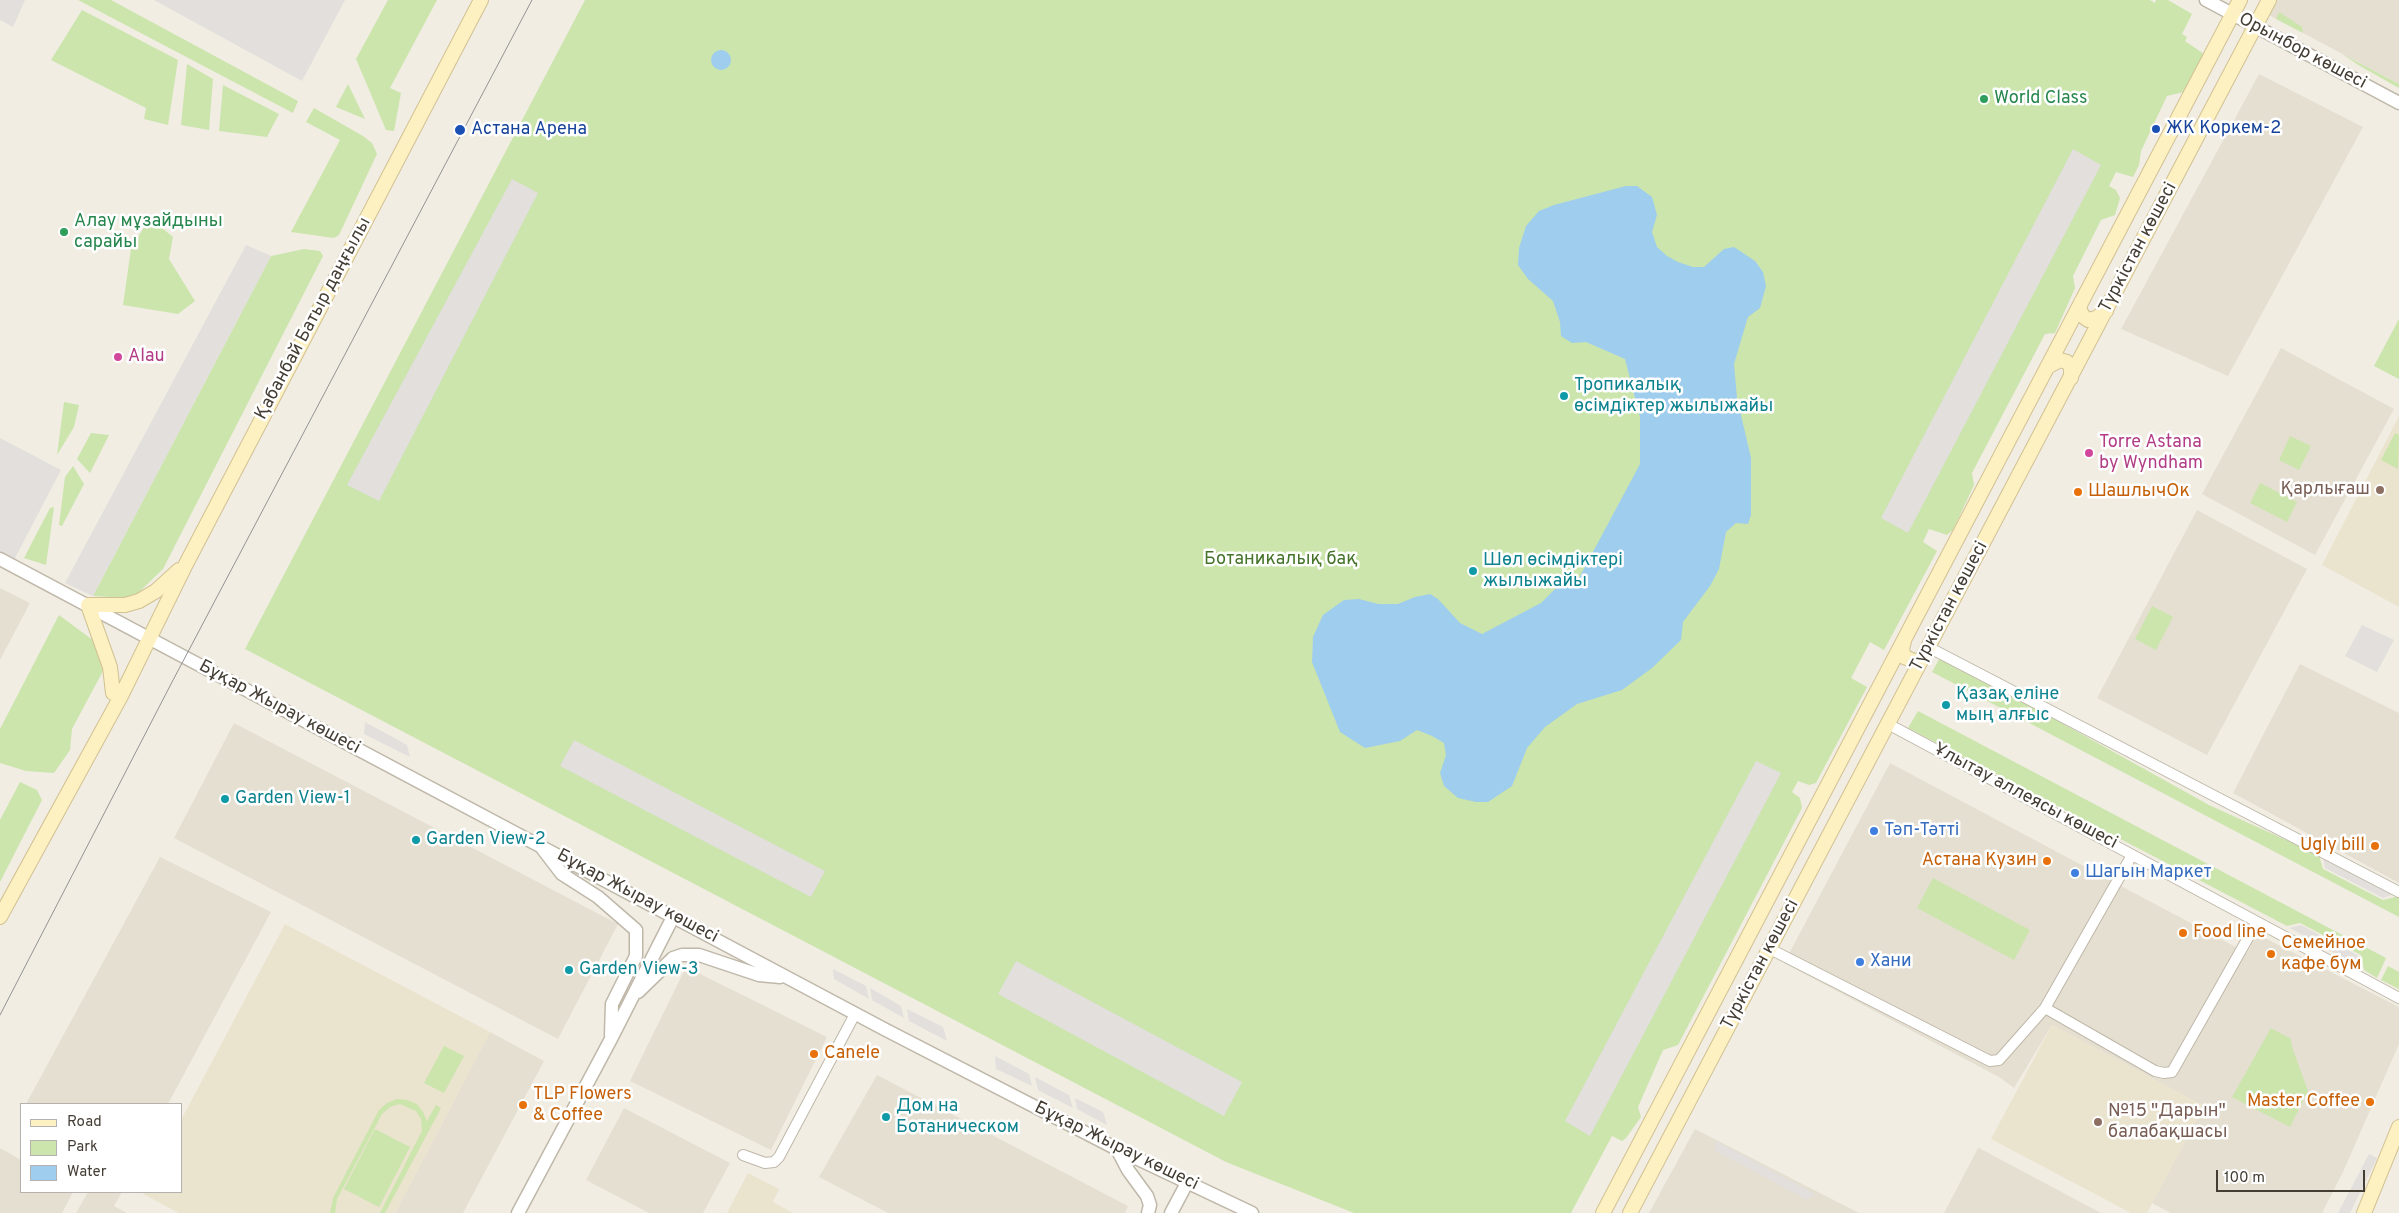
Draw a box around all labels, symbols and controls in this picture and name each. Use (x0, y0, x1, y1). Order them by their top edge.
street label: Орынбор көшесі (2234, 9, 2370, 95)
place label: World Class (1994, 88, 2087, 110)
marker: World Class (1978, 93, 1990, 105)
place label: ЖК Коркем-2 (2166, 118, 2281, 140)
place label: Астана Арена (471, 119, 587, 141)
marker: Астана Арена (453, 123, 467, 137)
marker: ЖК Коркем-2 (2150, 123, 2162, 135)
street label: Түркістан көшесі (2096, 179, 2182, 317)
place label: Алау мұзайдыны сарайы (74, 211, 223, 253)
street label: Қабанбай Батыр даңғылы (251, 214, 377, 424)
marker: Алау мұзайдыны сарайы (58, 226, 70, 238)
place label: Alau (128, 346, 165, 368)
marker: Alau (112, 351, 124, 363)
place label: Тропикалық өсімдіктер жылыжайы (1574, 375, 1773, 418)
marker: Тропикалық өсімдіктер жылыжайы (1558, 390, 1570, 402)
place label: Torre Astana by Wyndham (2099, 432, 2203, 474)
marker: Torre Astana by Wyndham (2083, 447, 2095, 459)
place label: Қарлығаш (2281, 479, 2370, 501)
place label: ШашлычОк (2088, 481, 2190, 503)
marker: Қарлығаш (2374, 484, 2386, 496)
marker: ШашлычОк (2072, 486, 2084, 498)
street label: Түркістан көшесі (1907, 538, 1993, 676)
park label: Ботаникалық бақ (1204, 549, 1358, 571)
place label: Шөл өсімдіктері жылыжайы (1483, 550, 1623, 592)
marker: Шөл өсімдіктері жылыжайы (1467, 565, 1479, 577)
street label: Бұқар Жырау көшесі (194, 656, 364, 760)
place label: Қазақ еліне мың алғыс (1956, 684, 2059, 726)
marker: Қазақ еліне мың алғыс (1940, 699, 1952, 711)
street label: Ұлытау аллеясы көшесі (1929, 739, 2121, 855)
place label: Garden View-1 (235, 788, 351, 810)
marker: Garden View-1 (219, 793, 231, 805)
place label: Тәп-Тәтті (1884, 820, 1959, 842)
marker: Тәп-Тәтті (1868, 825, 1880, 837)
place label: Garden View-2 (426, 829, 546, 851)
marker: Garden View-2 (410, 834, 422, 846)
place label: Ugly bill (2300, 835, 2365, 857)
marker: Ugly bill (2369, 840, 2381, 852)
street label: Бұқар Жырау көшесі (552, 845, 722, 949)
place label: Астана Кузин (1922, 850, 2037, 872)
marker: Астана Кузин (2041, 855, 2053, 867)
place label: Шагын Маркет (2085, 862, 2212, 884)
marker: Шагын Маркет (2069, 867, 2081, 879)
street label: Түркістан көшесі (1718, 896, 1804, 1034)
place label: Food line (2193, 922, 2266, 944)
marker: Food line (2177, 927, 2189, 939)
place label: Семейное кафе бум (2281, 933, 2366, 976)
marker: Семейное кафе бум (2265, 948, 2277, 960)
place label: Хани (1870, 951, 1912, 973)
marker: Хани (1854, 956, 1866, 968)
place label: Garden View-3 (579, 959, 699, 981)
marker: Garden View-3 (563, 964, 575, 976)
place label: Canele (824, 1043, 880, 1065)
marker: Canele (808, 1048, 820, 1060)
place label: TLP Flowers & Coffee (533, 1084, 632, 1126)
place label: Master Coffee (2247, 1091, 2360, 1113)
place label: Дом на Ботаническом (896, 1096, 1019, 1138)
marker: Master Coffee (2364, 1096, 2376, 1108)
street label: Бұқар Жырау көшесі (1030, 1098, 1202, 1196)
marker: TLP Flowers & Coffee (517, 1099, 529, 1111)
place label: №15 "Дарын" балабақшасы (2108, 1101, 2227, 1144)
legend (20, 1103, 182, 1193)
marker: Дом на Ботаническом (880, 1111, 892, 1123)
text: Road (67, 1113, 102, 1132)
marker: №15 "Дарын" балабақшасы (2092, 1116, 2104, 1128)
text: Park (67, 1138, 98, 1157)
scale bar (2219, 1160, 2368, 1192)
text: Water (67, 1163, 106, 1182)
text: 100 m (2224, 1169, 2265, 1188)

